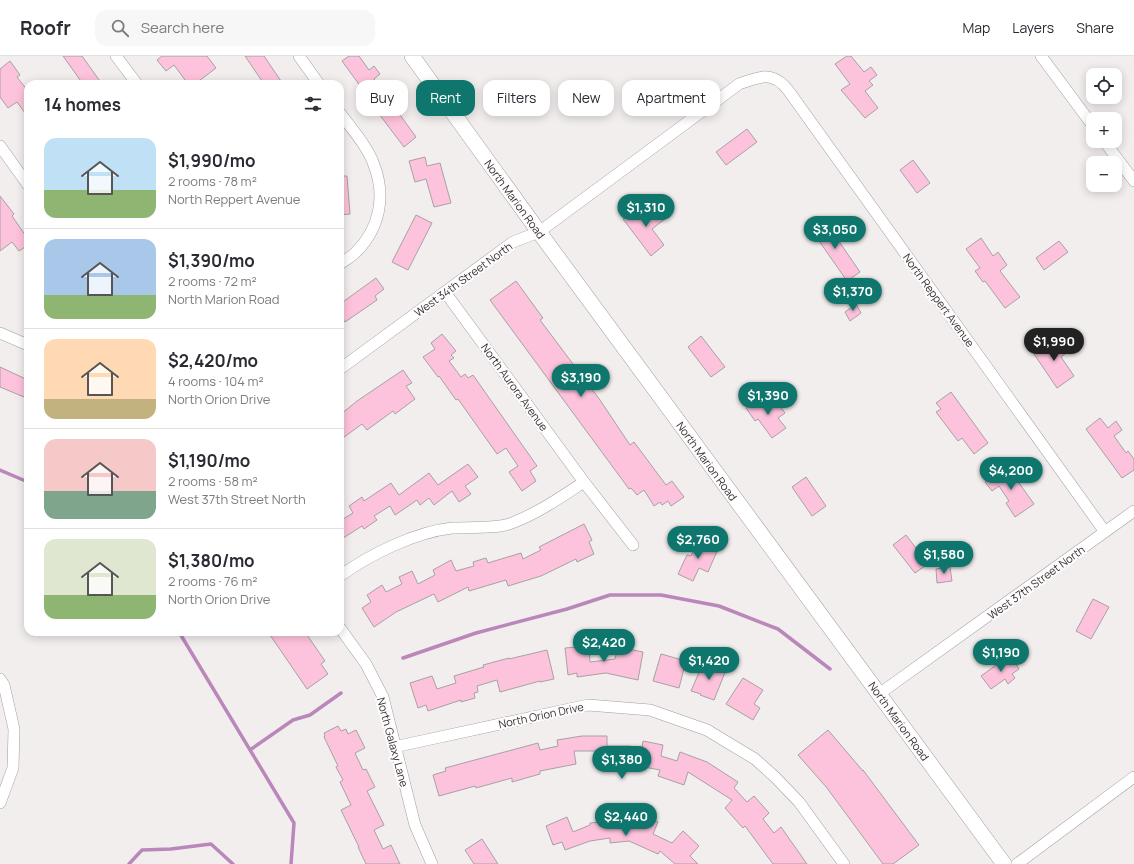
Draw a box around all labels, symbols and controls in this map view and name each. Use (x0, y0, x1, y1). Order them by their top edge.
search box (95, 10, 375, 46)
text: Roofr (20, 15, 71, 41)
icon: search (109, 17, 131, 39)
text: Search here (141, 17, 224, 38)
text: Map (962, 18, 990, 37)
text: Layers (1012, 18, 1054, 37)
text: Share (1076, 18, 1114, 37)
map controls (1086, 68, 1122, 192)
button: locate (1086, 68, 1122, 104)
chip: Buy (356, 80, 408, 116)
chip: Rent (416, 80, 475, 116)
chip: Filters (483, 80, 550, 116)
chip: New (558, 80, 614, 116)
chip: Apartment (622, 80, 720, 116)
text: 14 homes (44, 93, 121, 116)
icon: filters (302, 93, 324, 115)
button: + (1086, 112, 1122, 148)
text: $1,990/mo (168, 149, 255, 172)
icon: home (76, 154, 124, 202)
street label: North Marion Road (481, 156, 549, 242)
button: − (1086, 156, 1122, 192)
text: 2 rooms · 78 m² (168, 172, 257, 190)
text: North Reppert Avenue (168, 190, 300, 208)
pin: $1,310 (613, 194, 679, 228)
text: $1,310 (626, 198, 666, 216)
pin: $3,050 (802, 216, 868, 250)
text: $3,050 (813, 220, 857, 238)
street label: West 34th Street North (411, 238, 515, 320)
text: $1,390/mo (168, 249, 255, 272)
street label: North Reppert Avenue (900, 250, 978, 350)
icon: home (76, 255, 124, 303)
text: 2 rooms · 72 m² (168, 272, 257, 290)
pin: $1,370 (820, 278, 886, 312)
text: $1,370 (833, 282, 873, 300)
text: North Marion Road (168, 290, 280, 308)
pin: $1,990 (1021, 328, 1087, 362)
text: $1,990 (1033, 332, 1075, 350)
street label: North Aurora Avenue (478, 340, 552, 434)
text: $2,420/mo (168, 349, 258, 372)
icon: home (76, 355, 124, 403)
pin: $3,190 (548, 364, 614, 398)
text: $3,190 (561, 368, 601, 386)
text: 4 rooms · 104 m² (168, 372, 264, 390)
pin: $1,390 (735, 382, 801, 416)
text: $1,390 (747, 386, 789, 404)
text: North Orion Drive (168, 390, 270, 408)
street label: North Marion Road (673, 418, 741, 504)
text: $1,190/mo (168, 449, 250, 472)
icon: home (76, 455, 124, 503)
pin: $4,200 (978, 457, 1044, 491)
text: $4,200 (989, 461, 1033, 479)
text: 2 rooms · 58 m² (168, 472, 258, 490)
text: West 37th Street North (168, 490, 306, 508)
pin: $2,760 (665, 526, 731, 560)
text: $2,760 (676, 530, 720, 548)
pin: $1,580 (911, 541, 977, 575)
street label: West 37th Street North (984, 542, 1088, 622)
text: $1,580 (923, 545, 965, 563)
text: $1,380/mo (168, 549, 255, 572)
icon: home (76, 555, 124, 603)
text: 2 rooms · 76 m² (168, 572, 257, 590)
text: North Orion Drive (168, 590, 270, 608)
pin: $2,420 (571, 629, 637, 663)
text: $2,420 (582, 633, 626, 651)
pin: $1,190 (968, 639, 1034, 673)
text: $1,190 (982, 643, 1020, 661)
pin: $1,420 (676, 647, 742, 681)
text: $1,420 (688, 651, 730, 669)
street label: North Marion Road (865, 678, 933, 764)
street label: North Galaxy Lane (374, 696, 412, 789)
street label: North Orion Drive (497, 699, 585, 731)
pin: $1,380 (589, 746, 655, 780)
text: $1,380 (601, 750, 643, 768)
pin: $2,440 (593, 803, 659, 837)
text: $2,440 (604, 807, 648, 825)

